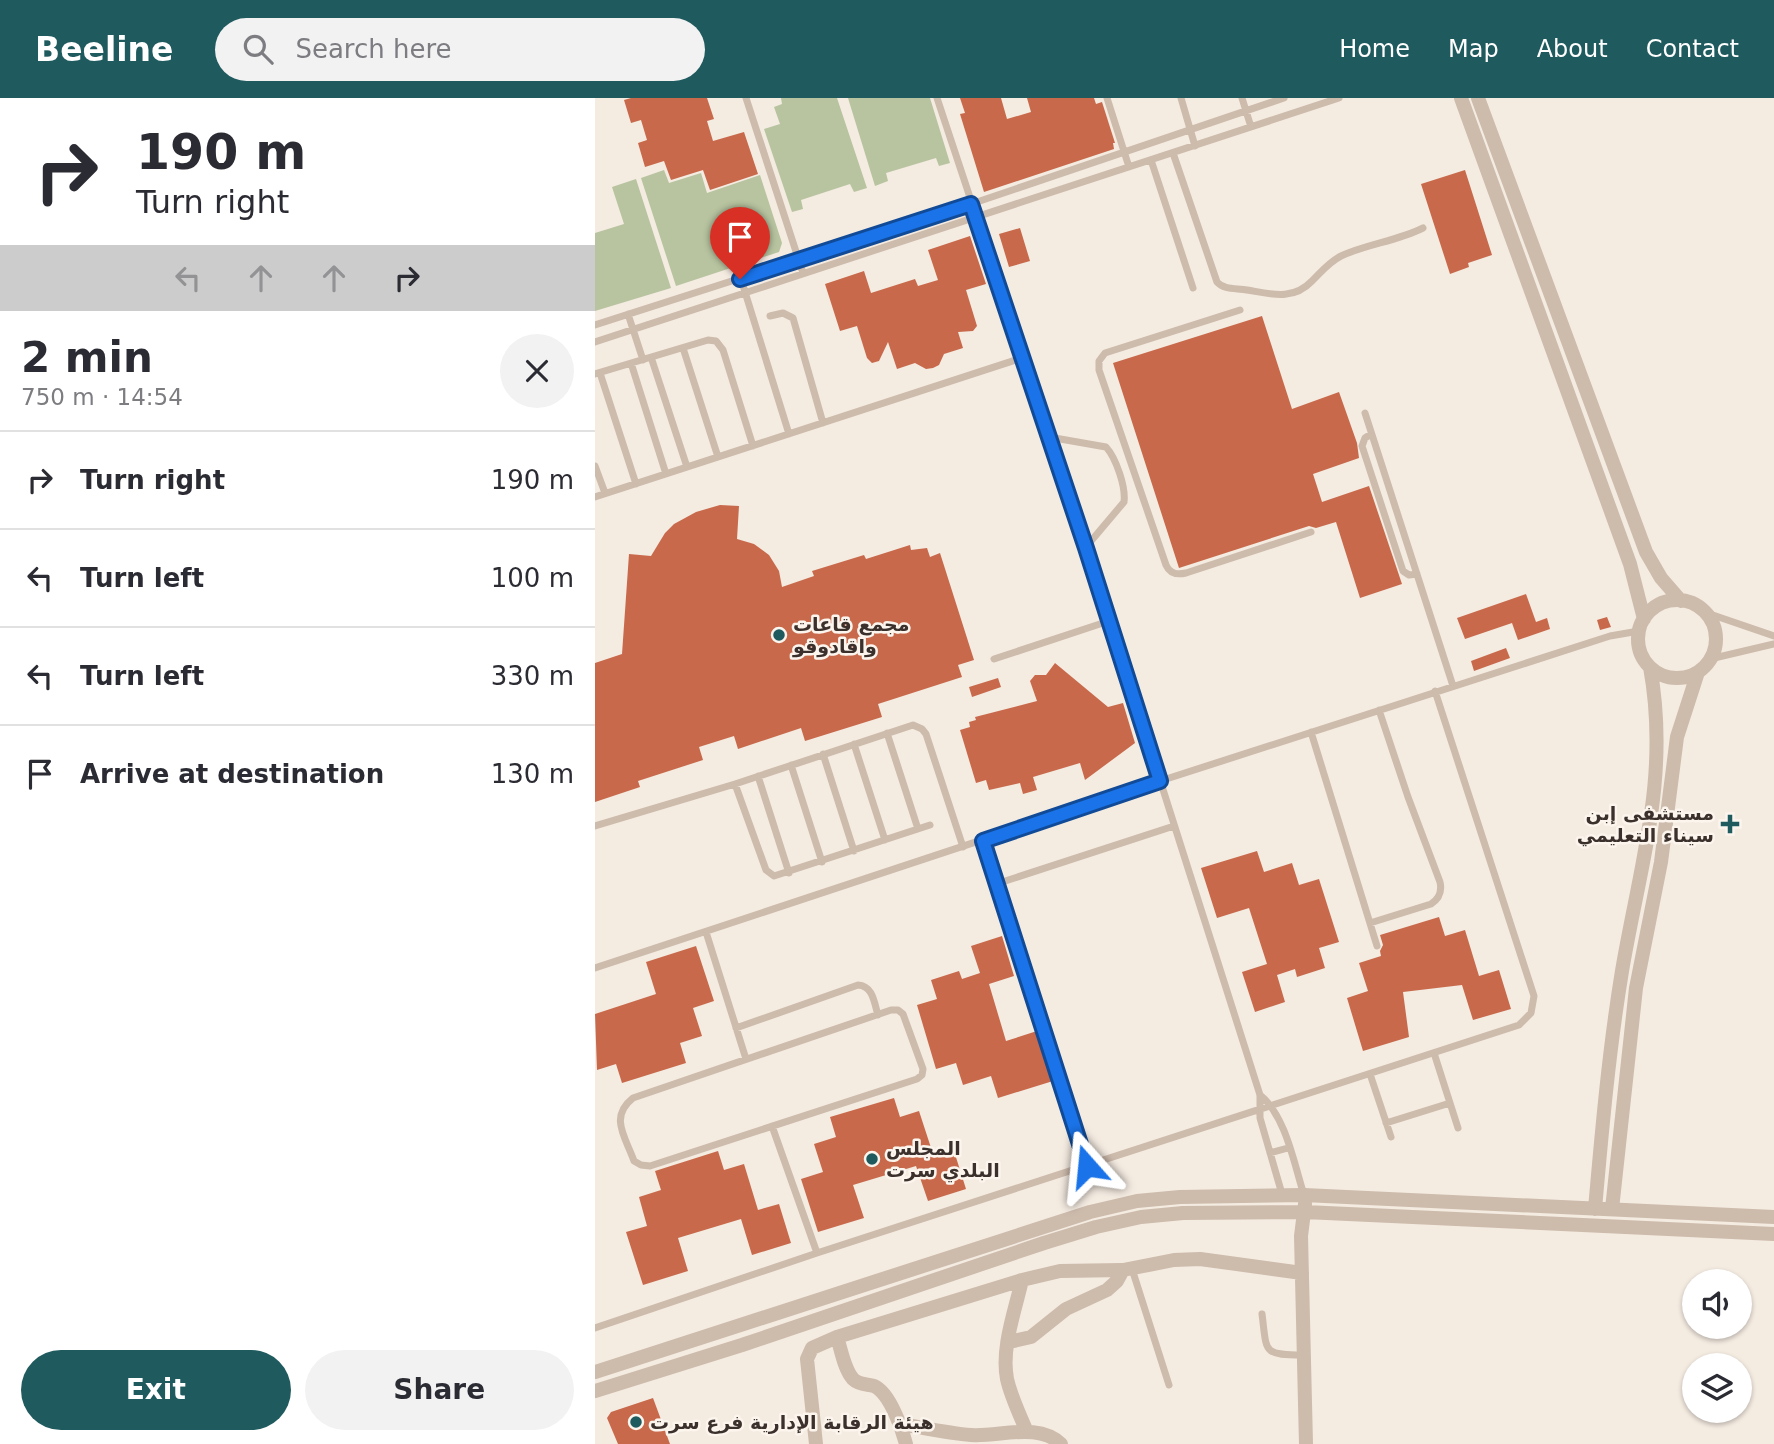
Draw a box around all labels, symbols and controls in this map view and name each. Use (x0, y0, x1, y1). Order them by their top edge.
search box (215, 18, 705, 81)
text: Beeline (35, 30, 173, 69)
icon: search (239, 30, 277, 68)
text: Search here (295, 34, 452, 64)
text: Home (1339, 35, 1410, 63)
text: Map (1448, 35, 1499, 63)
text: About (1537, 35, 1608, 63)
text: Contact (1646, 35, 1739, 63)
text: 190 m (136, 124, 306, 181)
icon: right (21, 126, 112, 217)
text: Turn right (136, 183, 289, 221)
pin (710, 207, 770, 279)
icon: arrive (721, 218, 759, 256)
icon: left (169, 259, 207, 297)
icon: ahead (242, 259, 280, 297)
icon: ahead (315, 259, 353, 297)
icon: right (388, 259, 426, 297)
text: 2 min (21, 333, 153, 382)
button: close (500, 334, 574, 408)
text: 750 m · 14:54 (21, 384, 183, 410)
icon: right (21, 461, 59, 499)
text: Turn right (80, 465, 225, 495)
text: 190 m (491, 465, 574, 495)
icon: left (21, 559, 59, 597)
text: Turn left (80, 563, 204, 593)
text: 100 m (491, 563, 574, 593)
place label: مجمع قاعات واقادوقو (792, 613, 910, 658)
marker: مجمع قاعات واقادوقو (771, 627, 787, 643)
icon: left (21, 657, 59, 695)
text: Turn left (80, 661, 204, 691)
text: 330 m (491, 661, 574, 691)
icon: arrive (21, 755, 59, 793)
text: Arrive at destination (80, 759, 384, 789)
text: 130 m (491, 759, 574, 789)
place label: مستشفى إبن سيناء التعليمي (1577, 802, 1714, 847)
marker: مستشفى إبن سيناء التعليمي (1720, 814, 1740, 834)
position arrow (1050, 1129, 1124, 1203)
place label: المجلس البلدي سرت (886, 1137, 1000, 1183)
marker: المجلس البلدي سرت (864, 1151, 880, 1167)
map controls (1682, 1269, 1752, 1423)
button: sound (1682, 1269, 1752, 1339)
button: Exit (21, 1350, 291, 1430)
button: Share (305, 1350, 574, 1430)
button: layers (1682, 1353, 1752, 1423)
place label: هيئة الرقابة الإدارية فرع سرت (650, 1411, 934, 1434)
marker: هيئة الرقابة الإدارية فرع سرت (628, 1414, 644, 1430)

